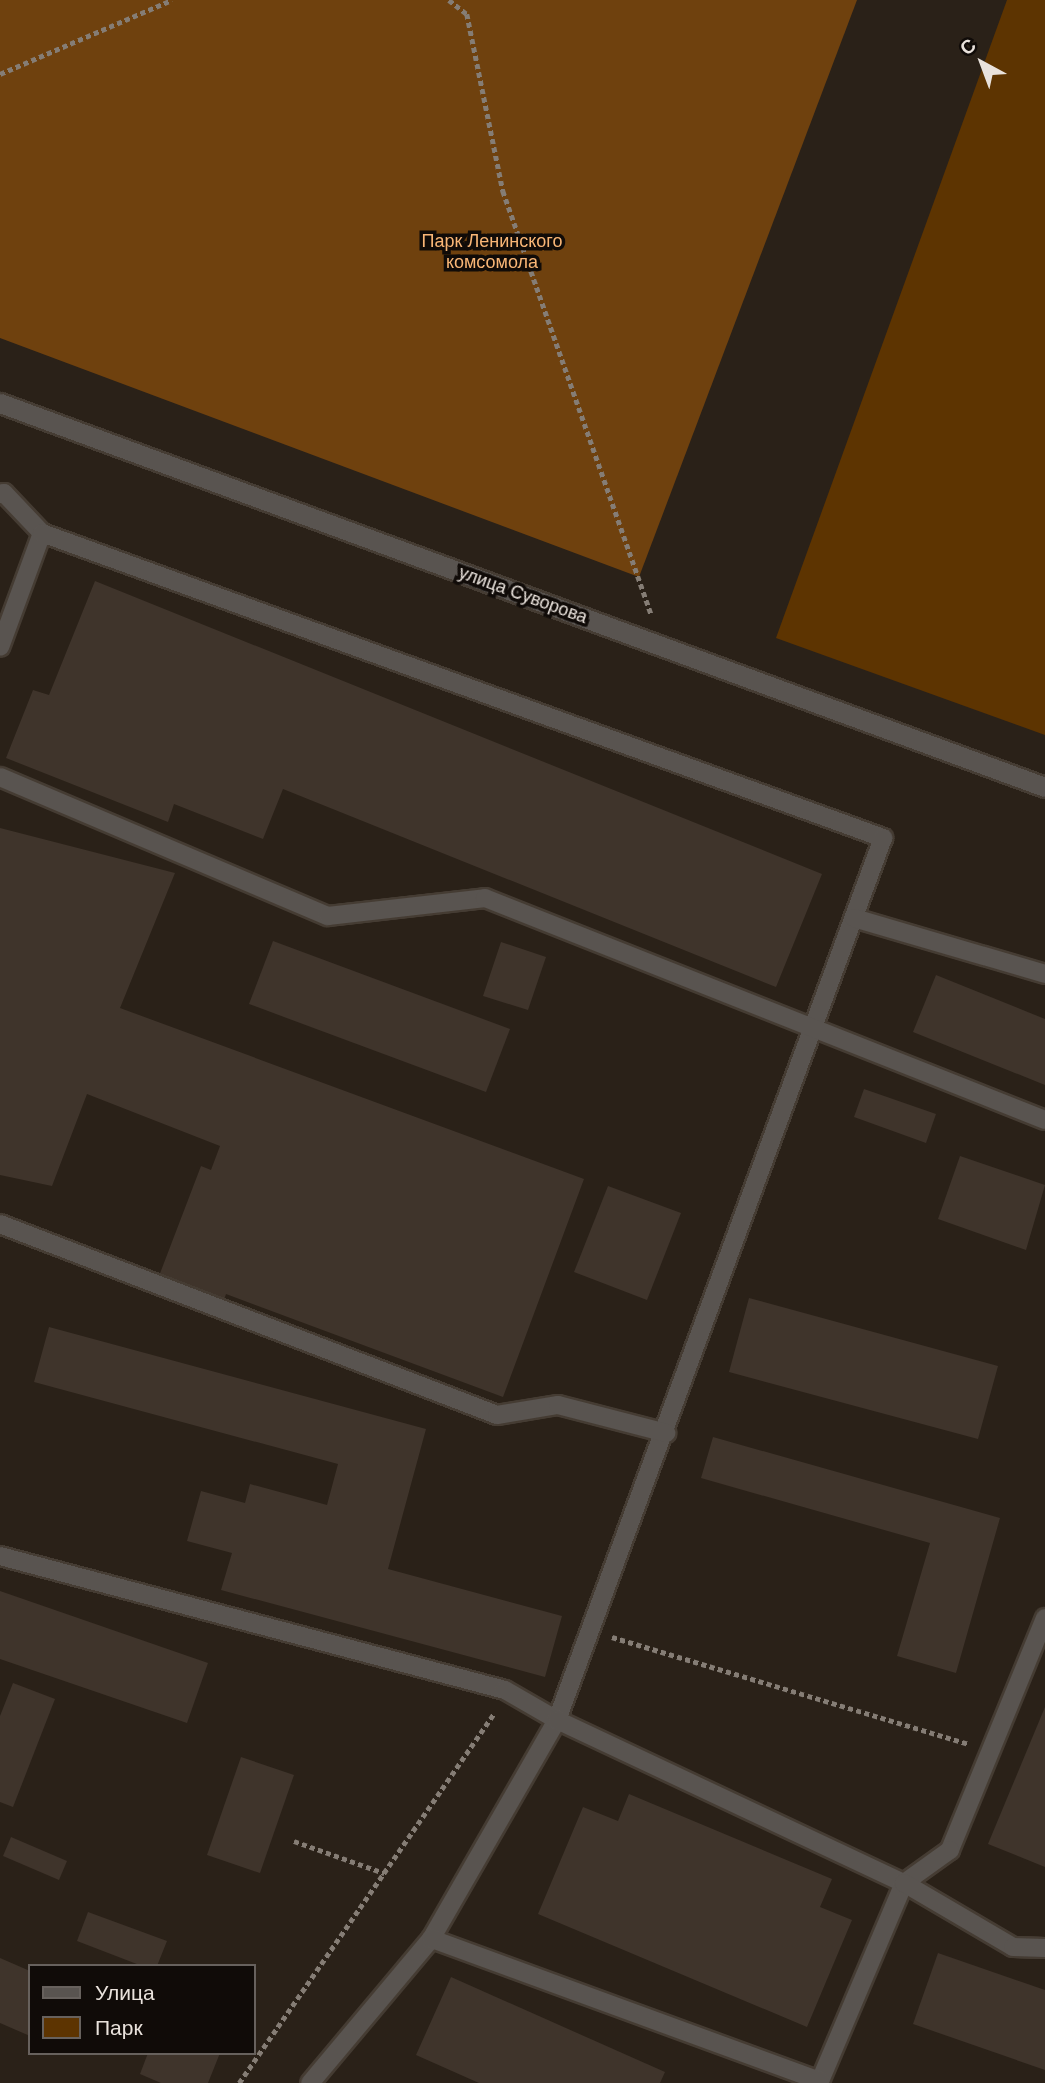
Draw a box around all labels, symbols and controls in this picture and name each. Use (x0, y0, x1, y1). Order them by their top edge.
north arrow (947, 28, 1017, 98)
text: С (956, 34, 980, 59)
park label: Парк Ленинского комсомола (422, 231, 562, 274)
street label: улица Суворова (456, 562, 590, 628)
legend (28, 1964, 256, 2055)
text: Улица (95, 1981, 155, 2004)
text: Парк (95, 2016, 143, 2039)

